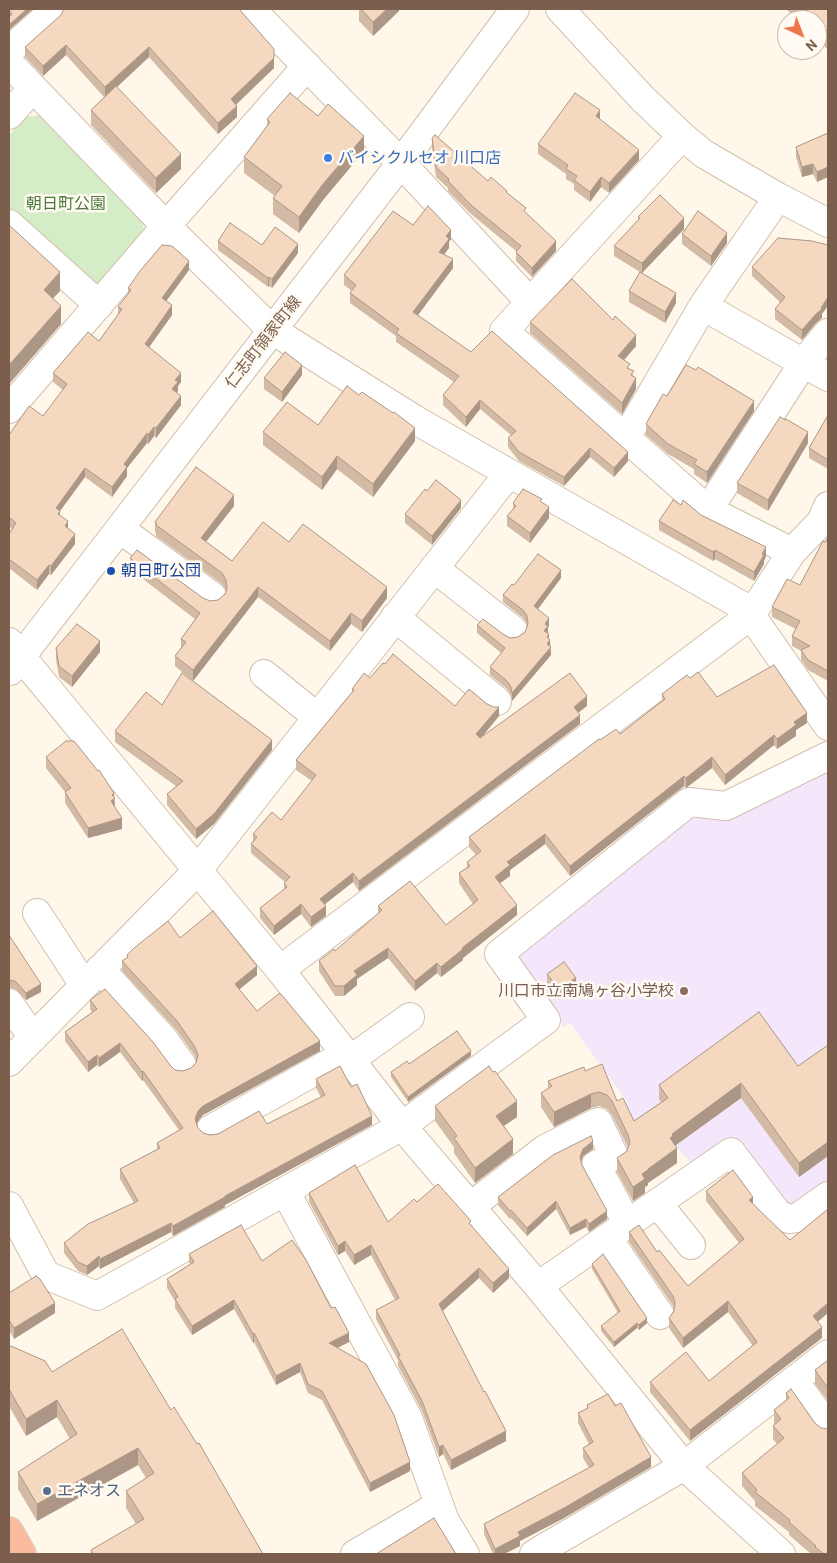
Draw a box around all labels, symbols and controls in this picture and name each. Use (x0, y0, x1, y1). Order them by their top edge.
north arrow (777, 10, 827, 60)
text: N (803, 36, 821, 55)
place label: バイシクルセオ 川口店 (338, 148, 501, 168)
marker: バイシクルセオ 川口店 (322, 152, 334, 164)
park label: 朝日町公園 (26, 194, 106, 214)
street label: 仁志町領家町線 (221, 292, 305, 392)
place label: 朝日町公団 (121, 561, 201, 581)
marker: 朝日町公団 (105, 565, 117, 577)
place label: 川口市立南鳩ヶ谷小学校 (498, 981, 674, 1001)
marker: 川口市立南鳩ヶ谷小学校 (678, 985, 690, 997)
place label: エネオス (57, 1481, 121, 1501)
marker: エネオス (41, 1485, 53, 1497)

